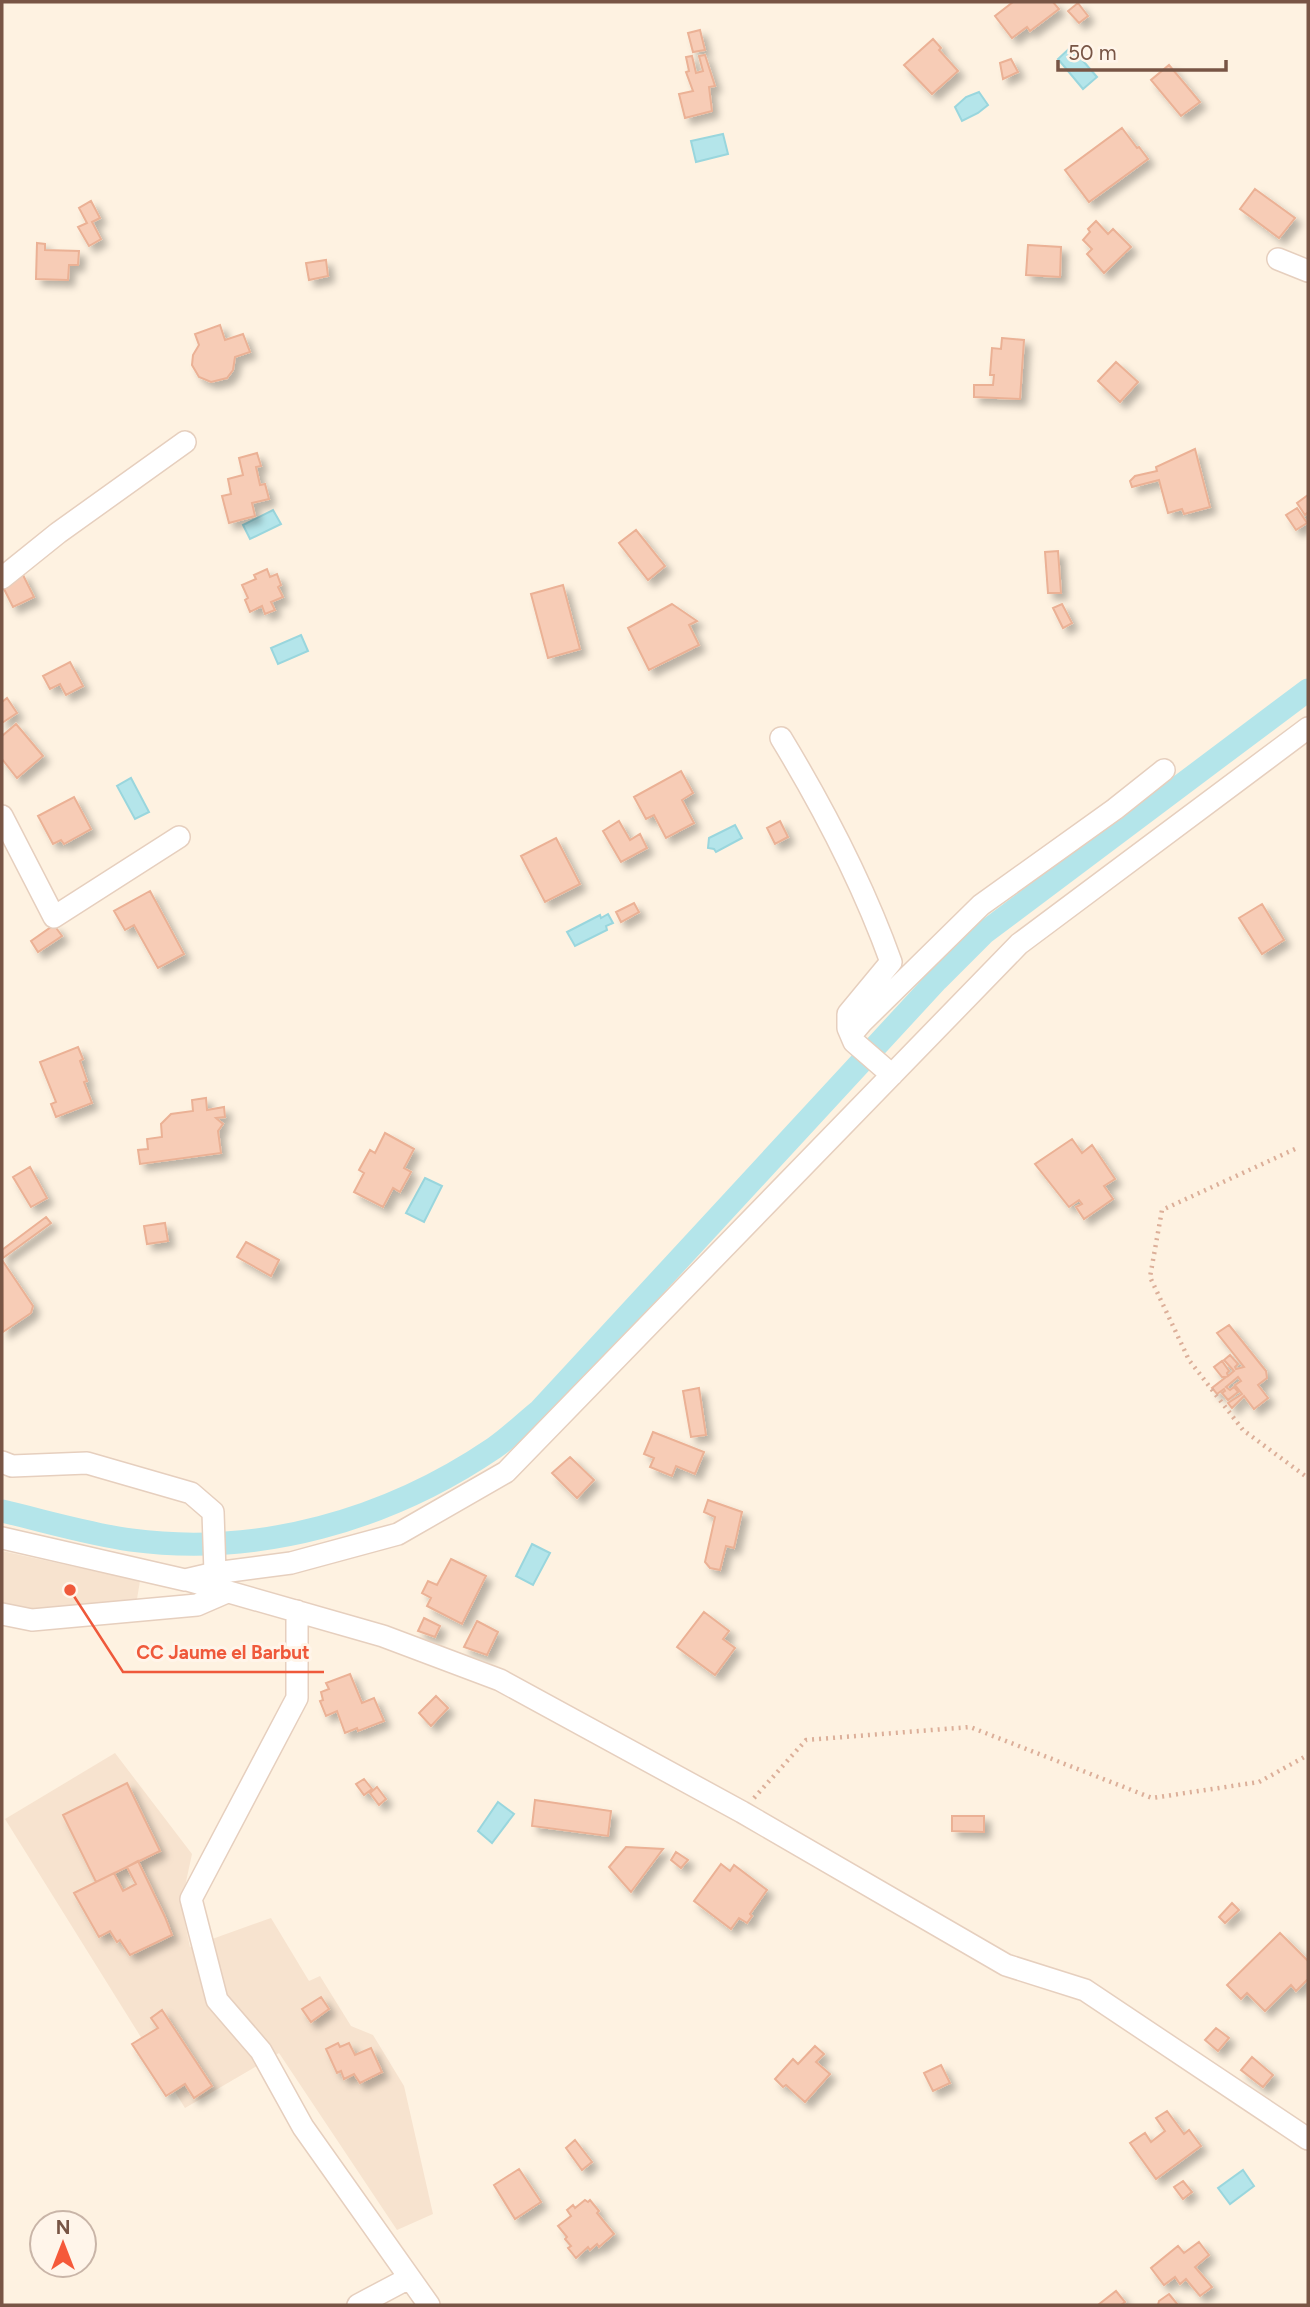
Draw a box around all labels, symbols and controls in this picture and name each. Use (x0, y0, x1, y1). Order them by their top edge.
scale bar (1058, 28, 1226, 72)
text: 50 m (1068, 40, 1117, 65)
callout: CC Jaume el Barbut (123, 1632, 324, 1672)
text: CC Jaume el Barbut (136, 1641, 310, 1664)
north arrow (28, 2209, 98, 2279)
text: N (56, 2216, 70, 2239)

